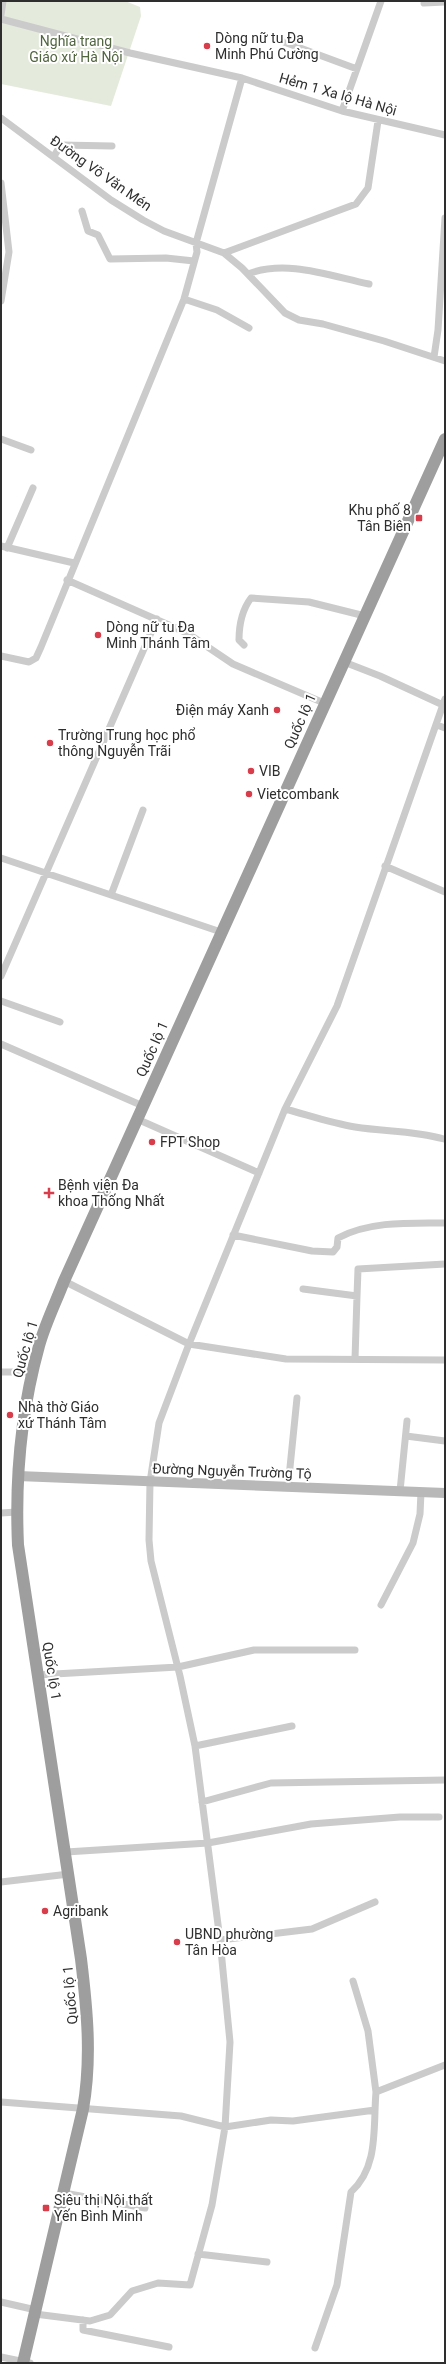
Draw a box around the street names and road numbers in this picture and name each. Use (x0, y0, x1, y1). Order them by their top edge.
street label: Hẻm 1 Xa lộ Hà Nội (277, 70, 399, 118)
street label: Đường Võ Văn Mén (47, 132, 155, 214)
street label: Quốc lộ 1 (281, 691, 319, 751)
street label: Quốc lộ 1 (133, 1019, 171, 1079)
street label: Quốc lộ 1 (9, 1318, 41, 1380)
street label: Đường Nguyễn Trường Tộ (152, 1460, 312, 1482)
street label: Quốc lộ 1 (39, 1641, 65, 1701)
street label: Quốc lộ 1 (59, 1965, 81, 2025)

